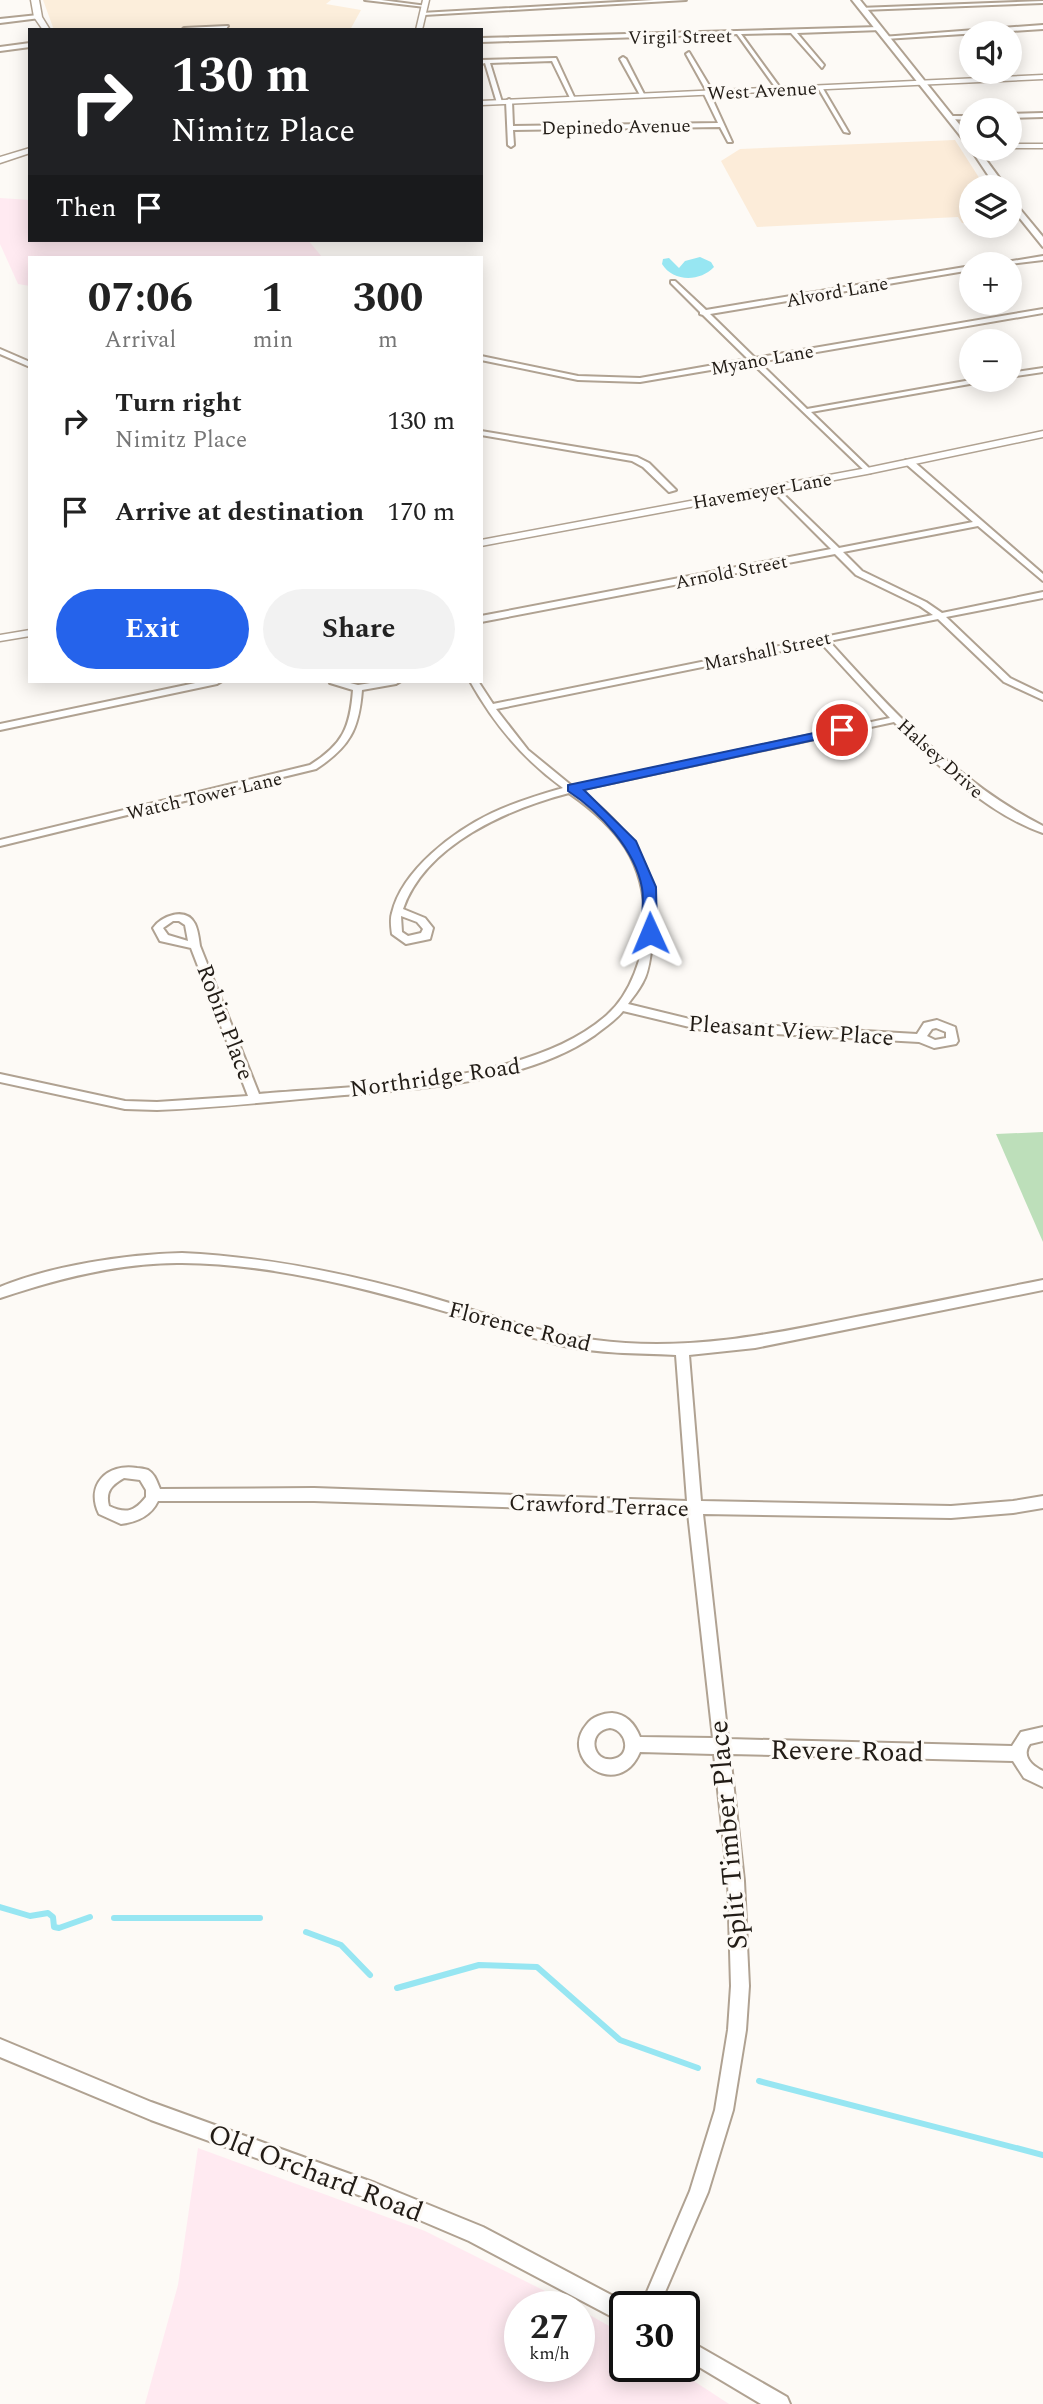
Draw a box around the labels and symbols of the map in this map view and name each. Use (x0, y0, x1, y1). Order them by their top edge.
street label: Virgil Street (628, 22, 733, 53)
street label: West Avenue (707, 74, 818, 109)
street label: Depinedo Avenue (541, 112, 691, 143)
street label: Alvord Lane (784, 269, 891, 316)
street label: Myano Lane (708, 337, 816, 384)
street label: Havemeyer Lane (690, 465, 834, 518)
street label: Arnold Street (673, 547, 790, 598)
street label: Marshall Street (701, 624, 834, 679)
pin (812, 700, 872, 760)
street label: Halsey Drive (890, 712, 990, 806)
street label: Watch Tower Lane (124, 764, 285, 828)
position arrow (613, 896, 687, 970)
street label: Robin Place (186, 960, 263, 1086)
street label: Pleasant View Place (687, 1007, 895, 1056)
street label: Northridge Road (348, 1049, 523, 1108)
street label: Florence Road (444, 1293, 595, 1362)
street label: Crawford Terrace (508, 1486, 690, 1527)
street label: Split Timber Place (697, 1718, 760, 1951)
street label: Revere Road (770, 1729, 924, 1774)
street label: Old Orchard Road (202, 2113, 429, 2234)
speed limit sign: 30 (609, 2291, 700, 2382)

